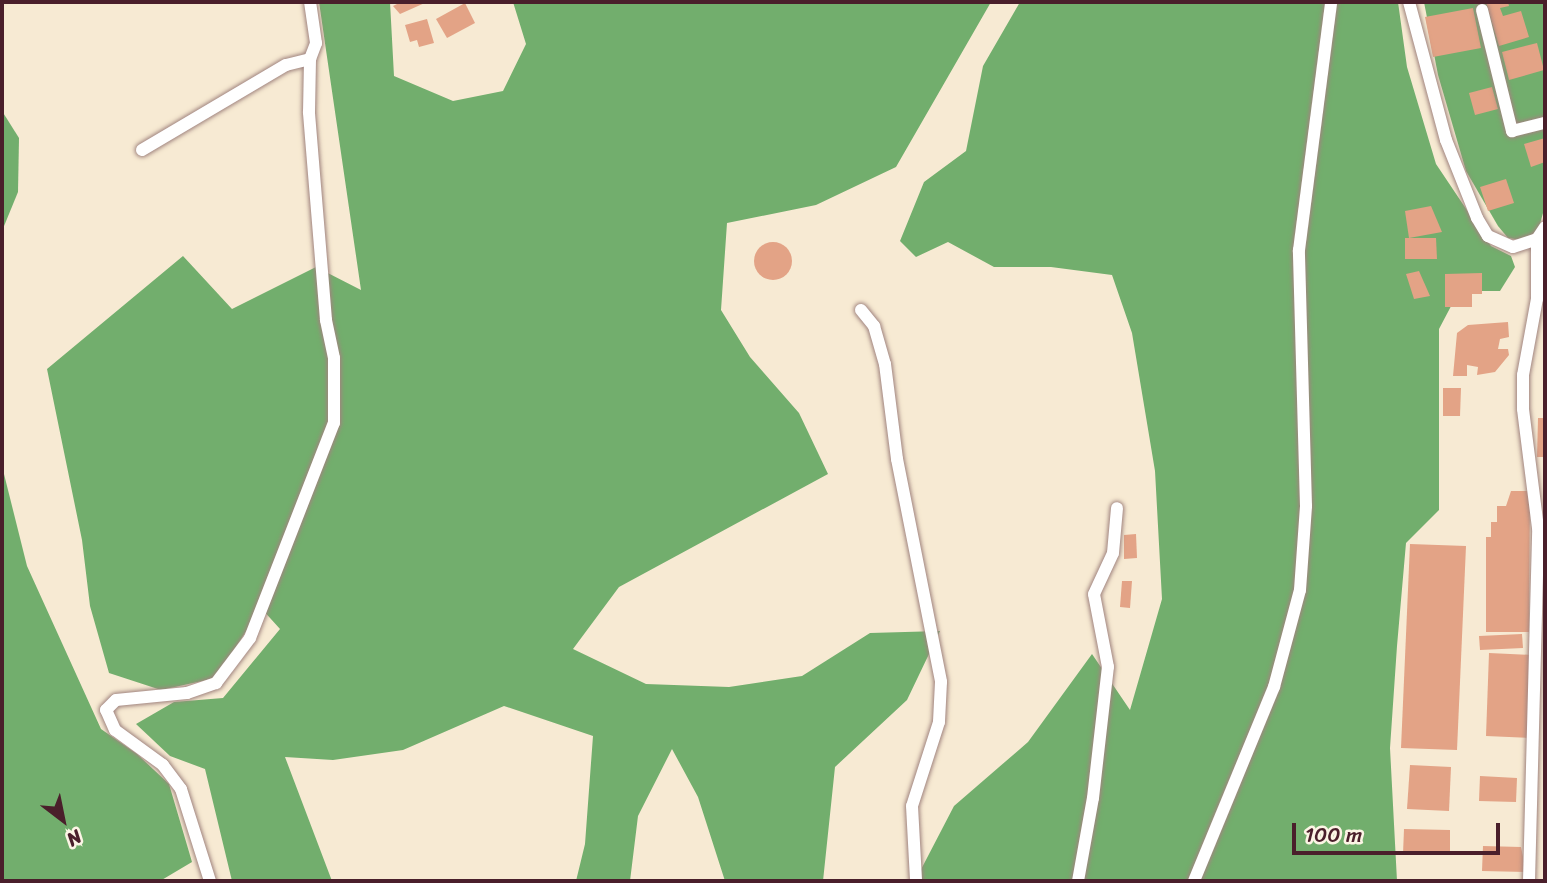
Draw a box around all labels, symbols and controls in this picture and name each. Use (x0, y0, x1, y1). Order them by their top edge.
north arrow (28, 785, 98, 855)
scale bar (1295, 810, 1503, 854)
text: 100 m (1305, 816, 1362, 854)
text: N (60, 821, 89, 856)

